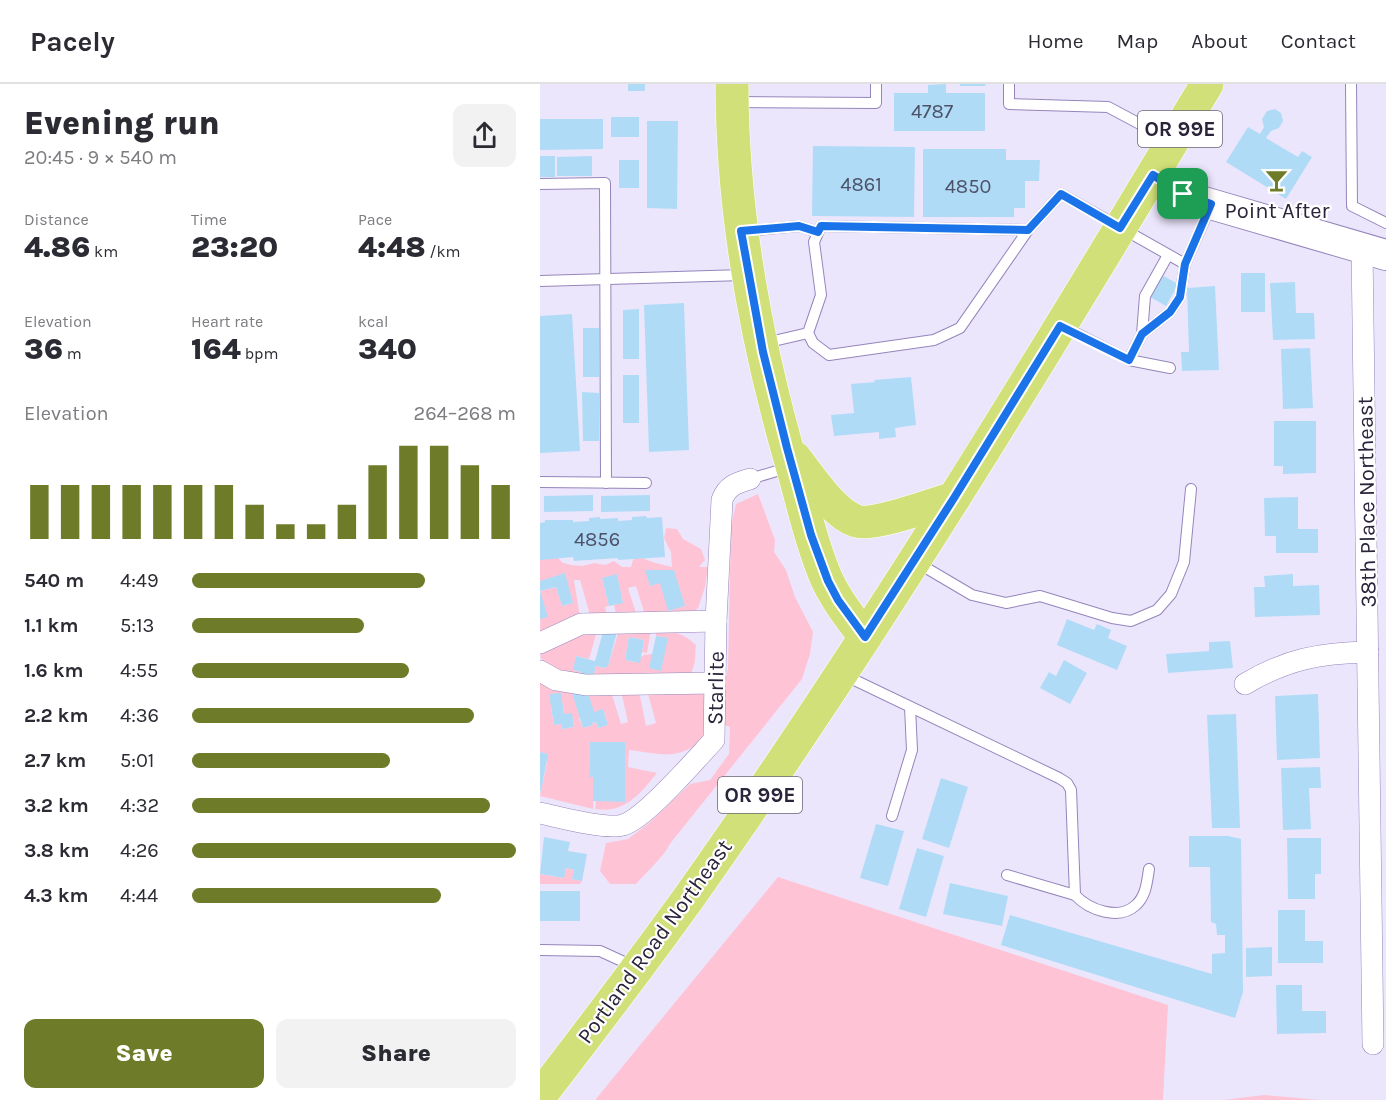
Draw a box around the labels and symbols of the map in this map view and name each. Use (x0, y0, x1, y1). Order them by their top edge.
house number: 4787 (911, 100, 954, 123)
road number: OR 99E (1138, 111, 1222, 147)
pin (1157, 168, 1208, 219)
bar icon: Point After (1264, 168, 1290, 194)
house number: 4861 (840, 173, 882, 196)
house number: 4850 (945, 175, 991, 198)
place label: Point After (1225, 198, 1330, 224)
street label: 38th Place Northeast (1352, 396, 1382, 608)
house number: 4856 (574, 528, 620, 551)
street label: Starlite (702, 651, 730, 725)
road number: OR 99E (718, 777, 802, 813)
street label: Portland Road Northeast (572, 834, 738, 1049)

